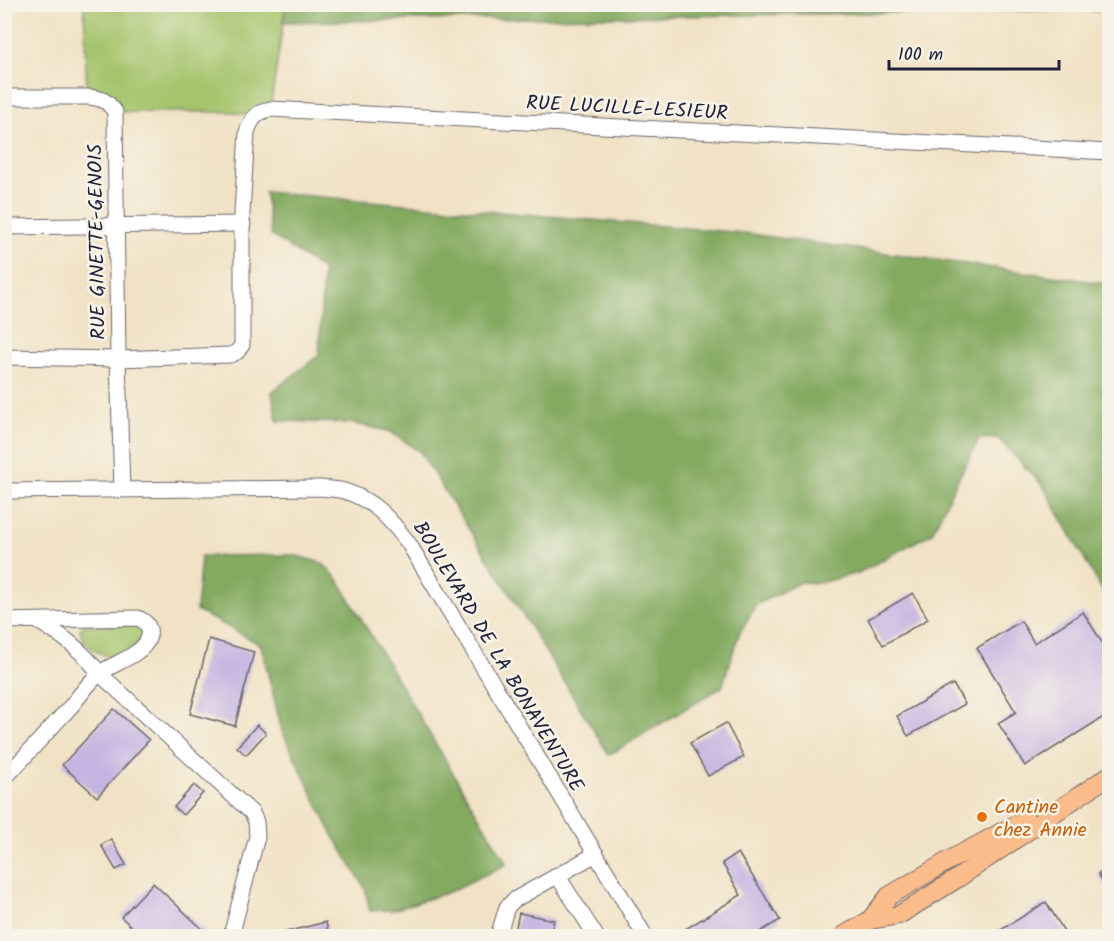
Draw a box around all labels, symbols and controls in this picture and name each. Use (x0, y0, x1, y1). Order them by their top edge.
scale bar (889, 33, 1058, 71)
text: 100 m (898, 41, 943, 70)
street label: RUE LUCILLE-LESIEUR (525, 88, 729, 130)
street label: RUE GINETTE-GENOIS (80, 143, 116, 340)
street label: BOULEVARD DE LA BONAVENTURE (403, 515, 592, 800)
place label: Cantine chez Annie (994, 792, 1087, 847)
marker: Cantine chez Annie (975, 810, 989, 824)

